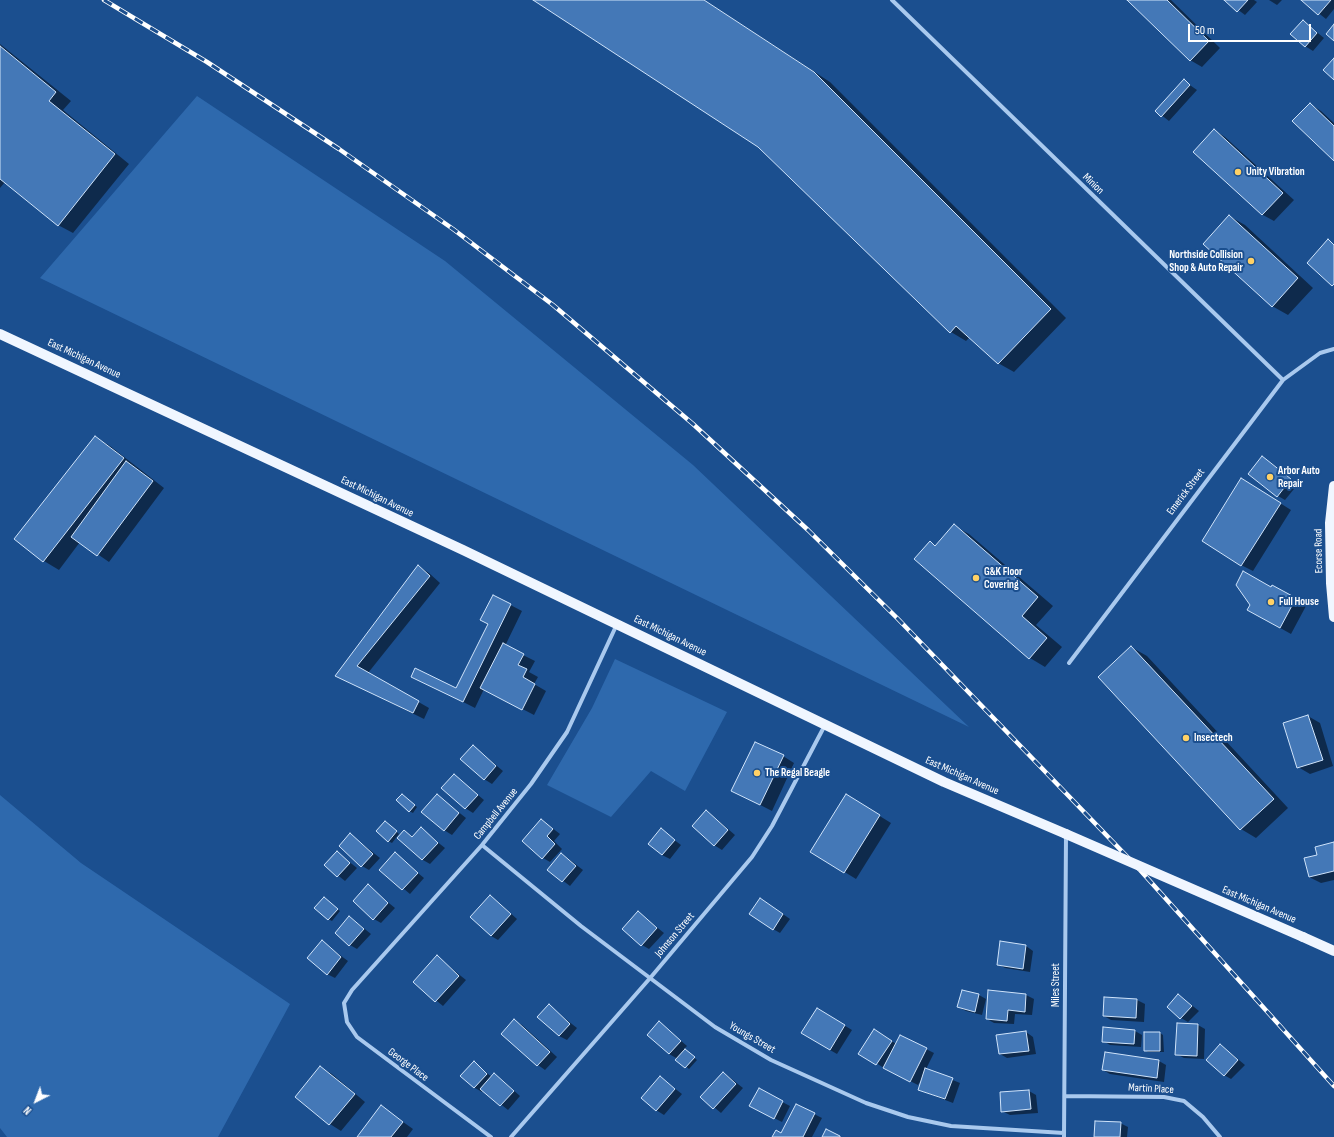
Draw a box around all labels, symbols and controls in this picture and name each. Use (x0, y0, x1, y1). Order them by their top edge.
scale bar (1190, 16, 1313, 42)
text: 50 m (1195, 23, 1215, 38)
place label: Unity Vibration (1246, 165, 1305, 179)
marker: Unity Vibration (1233, 167, 1243, 177)
street label: Minion (1080, 171, 1106, 197)
place label: Northside Collision Shop & Auto Repair (1169, 248, 1243, 274)
marker: Northside Collision Shop & Auto Repair (1246, 256, 1256, 266)
street label: East Michigan Avenue (45, 336, 123, 382)
place label: Arbor Auto Repair (1278, 464, 1320, 490)
street label: Emerick Street (1164, 466, 1208, 518)
marker: Arbor Auto Repair (1265, 472, 1275, 482)
street label: East Michigan Avenue (339, 474, 415, 520)
street label: Ecorse Road (1312, 528, 1326, 574)
place label: G&K Floor Covering (984, 565, 1022, 591)
marker: G&K Floor Covering (971, 573, 981, 583)
place label: Full House (1279, 595, 1319, 609)
marker: Full House (1266, 597, 1276, 607)
street label: East Michigan Avenue (632, 613, 708, 659)
place label: Insectech (1194, 731, 1233, 745)
marker: Insectech (1181, 733, 1191, 743)
street label: East Michigan Avenue (923, 754, 1001, 798)
place label: The Regal Beagle (765, 766, 830, 780)
marker: The Regal Beagle (752, 768, 762, 778)
street label: Campbell Avenue (471, 785, 521, 843)
street label: East Michigan Avenue (1220, 883, 1298, 927)
street label: Johnson Street (652, 910, 698, 960)
street label: Miles Street (1049, 963, 1063, 1007)
street label: Youngs Street (727, 1019, 777, 1057)
street label: George Place (385, 1045, 431, 1085)
north arrow (16, 1081, 56, 1121)
street label: Martin Place (1128, 1081, 1174, 1097)
text: N (21, 1103, 34, 1117)

